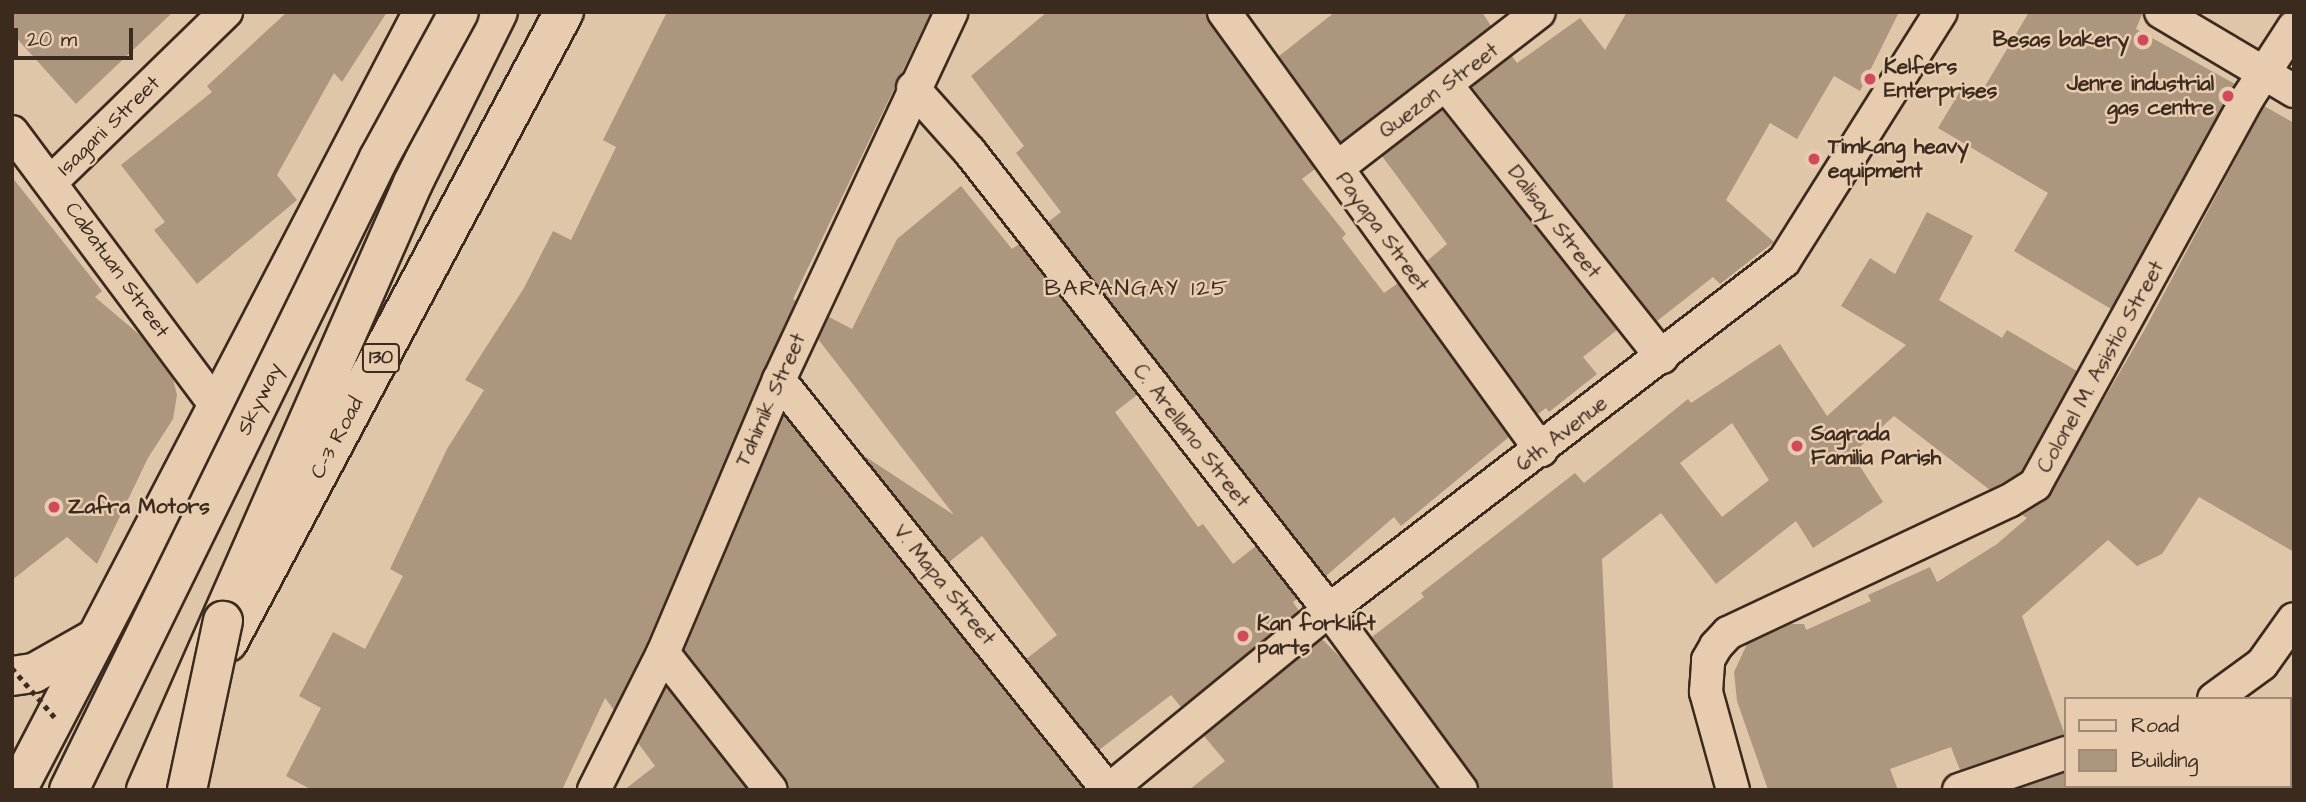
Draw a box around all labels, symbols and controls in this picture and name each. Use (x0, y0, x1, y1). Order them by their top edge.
scale bar (18, 14, 136, 58)
text: 20 m (27, 25, 77, 54)
place label: Besas bakery (1993, 27, 2129, 53)
marker: Besas bakery (2135, 32, 2151, 48)
street label: Quezon Street (1374, 38, 1504, 144)
place label: Kelfers Enterprises (1884, 54, 1997, 104)
street label: Isagani Street (52, 71, 166, 181)
marker: Kelfers Enterprises (1862, 71, 1878, 87)
place label: Jenre industrial gas centre (2067, 71, 2214, 121)
marker: Jenre industrial gas centre (2220, 88, 2236, 104)
place label: Timkang heavy equipment (1828, 134, 1969, 184)
marker: Timkang heavy equipment (1806, 151, 1822, 167)
street label: Dalisay Street (1502, 160, 1606, 284)
street label: Payapa Street (1330, 167, 1434, 297)
street label: Cabatuan Street (59, 197, 175, 343)
street label: Colonel M. Asistio Street (2032, 257, 2170, 477)
district label: BARANGAY 125 (1046, 274, 1228, 302)
street label: Tahimik Street (730, 330, 812, 470)
road number: 130 (362, 342, 400, 374)
street label: Skyway (232, 359, 288, 439)
street label: C. Arellano Street (1127, 359, 1255, 513)
street label: 6th Avenue (1511, 391, 1613, 477)
street label: C-3 Road (305, 393, 369, 483)
place label: Sagrada Familia Parish (1811, 421, 1941, 471)
marker: Sagrada Familia Parish (1789, 438, 1805, 454)
place label: Zafra Motors (68, 494, 210, 520)
marker: Zafra Motors (46, 499, 62, 515)
street label: V. Mapa Street (888, 520, 1000, 650)
place label: Kan forklift parts (1257, 611, 1376, 661)
marker: Kan forklift parts (1235, 628, 1251, 644)
legend (2064, 697, 2292, 788)
text: Road (2131, 711, 2179, 740)
text: Building (2131, 746, 2198, 775)

